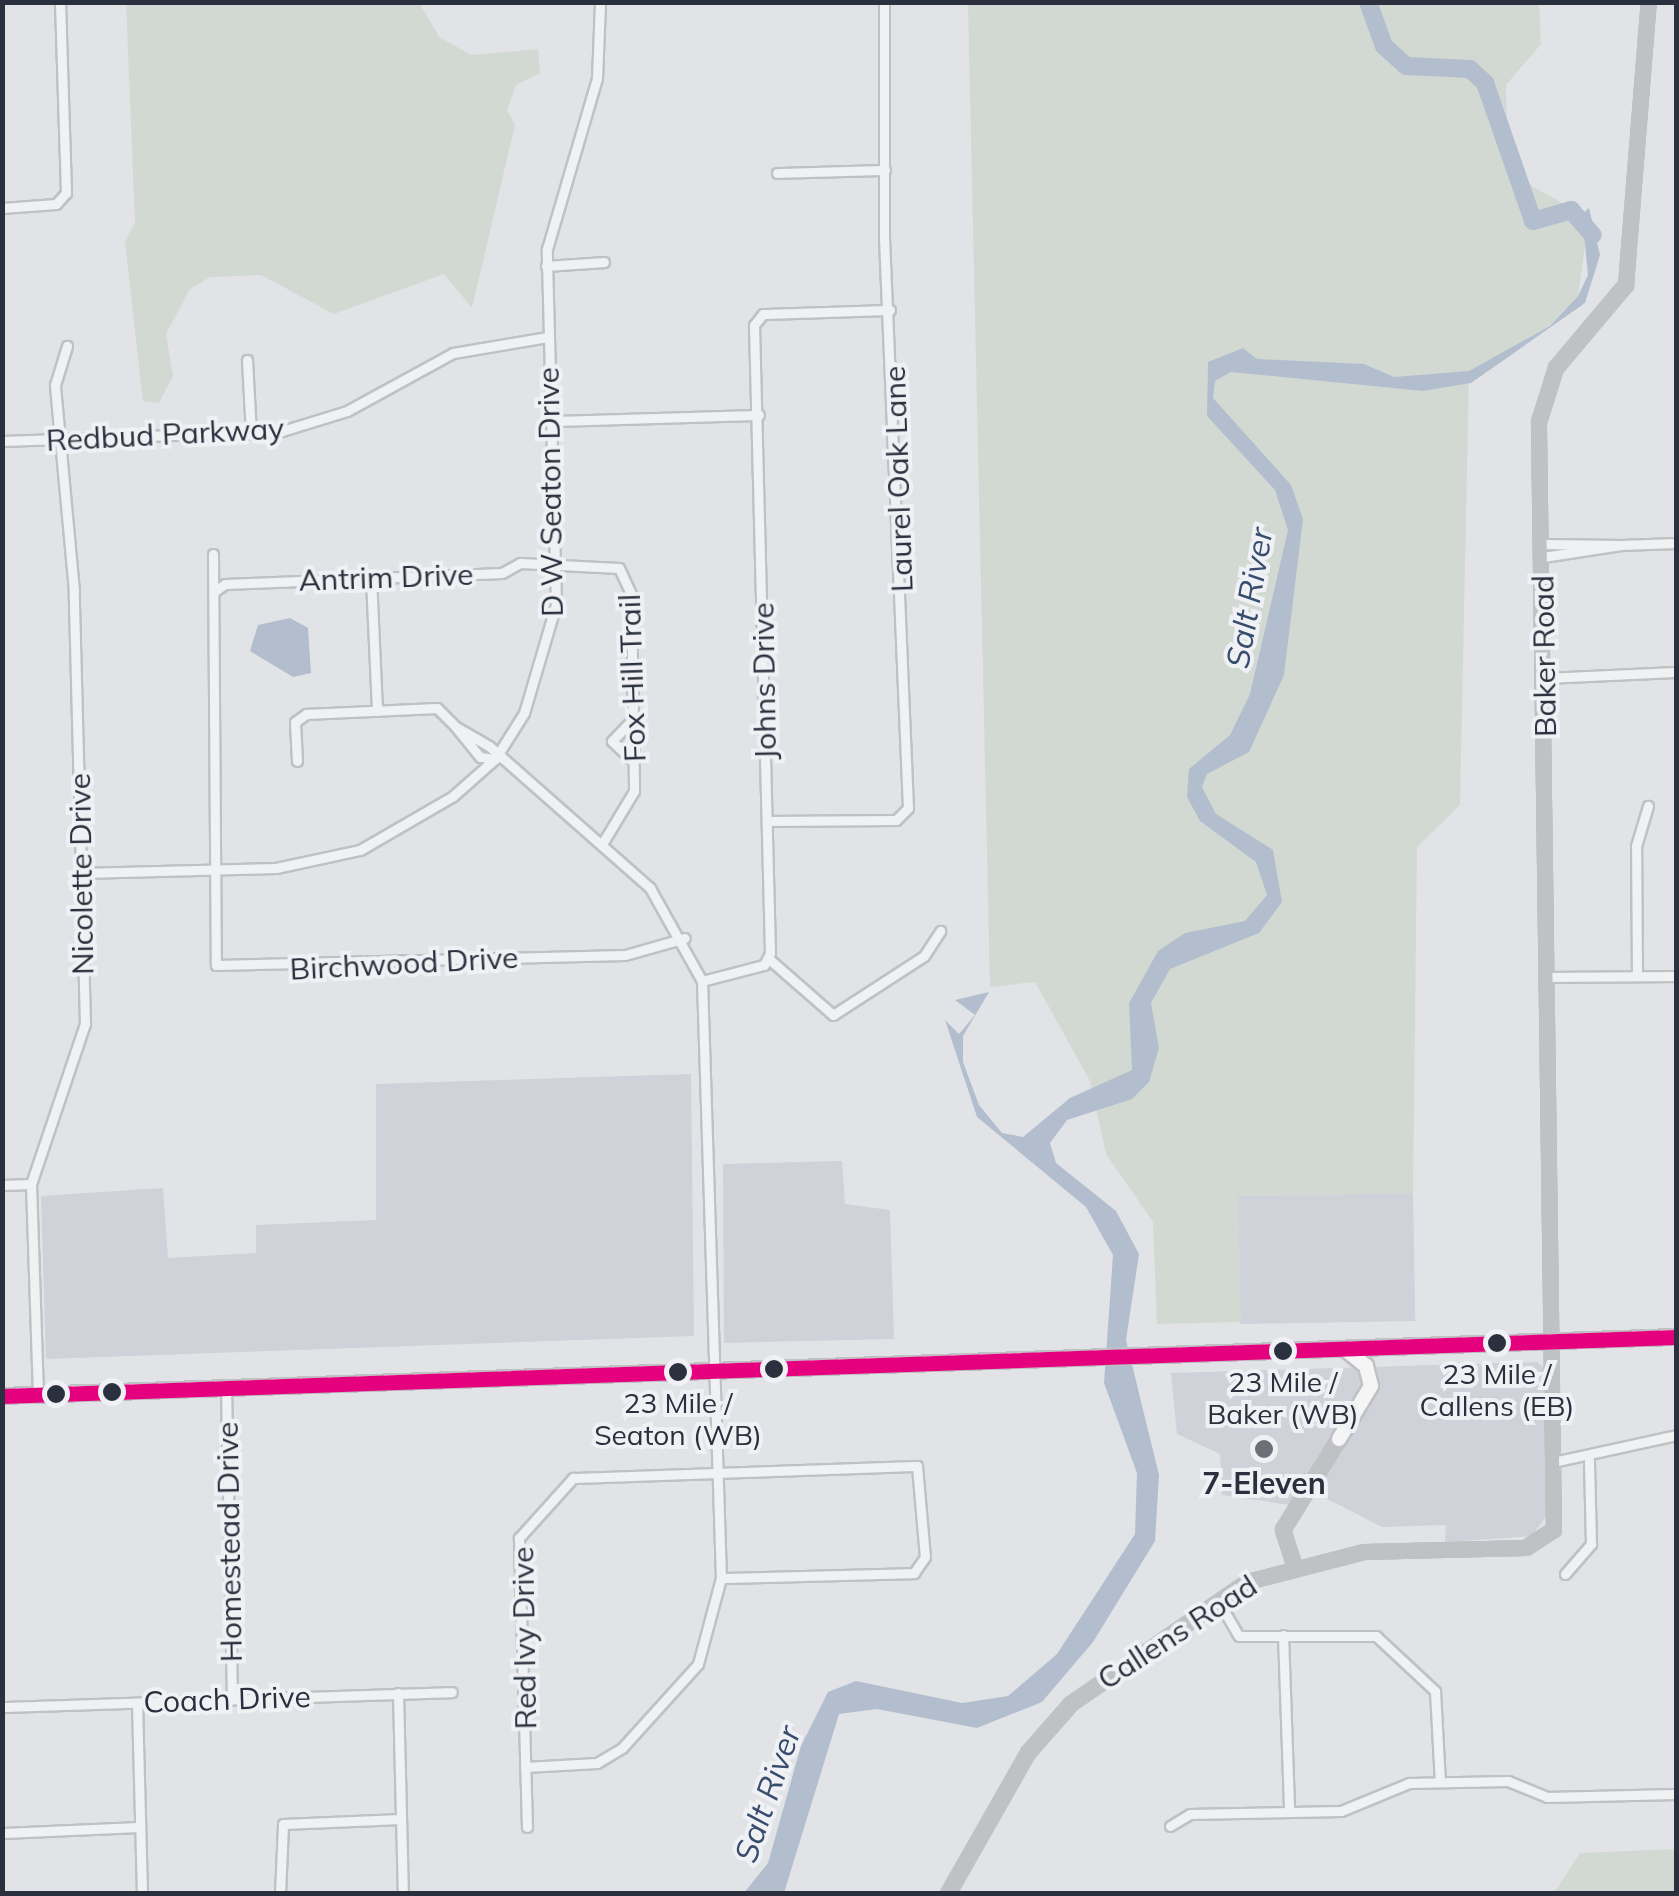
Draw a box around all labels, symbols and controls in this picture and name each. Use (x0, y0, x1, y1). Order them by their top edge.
street label: Laurel Oak Lane (876, 365, 920, 593)
street label: D W Seaton Drive (530, 367, 570, 617)
street label: Redbud Parkway (45, 410, 285, 458)
water label: Salt River (1218, 525, 1280, 671)
street label: Antrim Drive (298, 556, 474, 598)
street label: Baker Road (1525, 575, 1563, 737)
street label: Fox Hill Trail (611, 593, 653, 763)
street label: Johns Drive (745, 602, 783, 760)
street label: Nicolette Drive (61, 773, 101, 975)
street label: Birchwood Drive (289, 939, 519, 987)
marker: 23 Mile / Callens (EB) (1487, 1333, 1507, 1353)
marker: 23 Mile / Baker (WB) (1273, 1341, 1293, 1361)
place label: 23 Mile / Callens (EB) (1420, 1357, 1574, 1423)
unlabelled marker (764, 1359, 784, 1379)
marker: 23 Mile / Seaton (WB) (668, 1362, 688, 1382)
place label: 23 Mile / Baker (WB) (1207, 1365, 1359, 1431)
unlabelled marker (102, 1382, 122, 1402)
unlabelled marker (46, 1384, 66, 1404)
place label: 23 Mile / Seaton (WB) (594, 1386, 762, 1452)
street label: Homestead Drive (209, 1421, 249, 1663)
marker: 7-Eleven (1253, 1438, 1275, 1460)
place label: 7-Eleven (1202, 1465, 1326, 1501)
street label: Red Ivy Drive (504, 1546, 544, 1730)
street label: Callens Road (1091, 1567, 1263, 1697)
street label: Coach Drive (143, 1678, 311, 1720)
water label: Salt River (726, 1721, 808, 1867)

